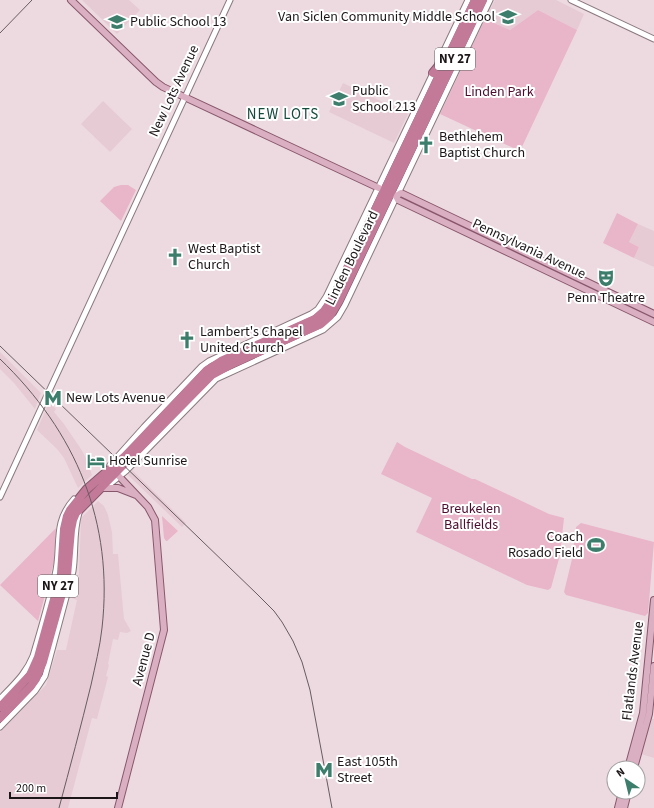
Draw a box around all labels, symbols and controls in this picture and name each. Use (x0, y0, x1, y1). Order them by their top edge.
place label: Van Siclen Community Middle School (278, 7, 495, 27)
school or university icon: Van Siclen Community Middle School (498, 7, 518, 27)
school or university icon: Public School 13 (107, 12, 127, 32)
place label: Public School 13 (130, 12, 226, 32)
street label: New Lots Avenue (144, 42, 204, 140)
road number: NY 27 (435, 48, 475, 70)
place label: Public School 213 (352, 81, 416, 117)
park label: Linden Park (464, 82, 534, 102)
school or university icon: Public School 213 (329, 89, 349, 109)
district label: NEW LOTS (247, 104, 319, 125)
place label: Bethlehem Baptist Church (439, 127, 525, 163)
church icon: Bethlehem Baptist Church (416, 135, 436, 155)
street label: Linden Boulevard (320, 207, 384, 309)
street label: Pennsylvania Avenue (469, 214, 589, 284)
place label: West Baptist Church (188, 239, 261, 275)
church icon: West Baptist Church (165, 247, 185, 267)
theatre icon: Penn Theatre (596, 268, 616, 288)
place label: Penn Theatre (567, 288, 645, 308)
place label: Lambert's Chapel United Church (200, 322, 303, 358)
church icon: Lambert's Chapel United Church (177, 330, 197, 350)
metro station icon: New Lots Avenue (43, 388, 63, 408)
place label: New Lots Avenue (66, 388, 165, 408)
hotel icon: Hotel Sunrise (86, 451, 106, 471)
place label: Hotel Sunrise (109, 451, 187, 471)
park label: Breukelen Ballfields (441, 499, 501, 535)
place label: Coach Rosado Field (508, 527, 583, 563)
sports icon: Coach Rosado Field (586, 535, 606, 555)
road number: NY 27 (38, 575, 78, 597)
street label: Flatlands Avenue (617, 620, 649, 722)
street label: Avenue D (127, 630, 161, 688)
place label: East 105th Street (337, 752, 398, 788)
metro station icon: East 105th Street (314, 760, 334, 780)
north arrow (606, 760, 646, 800)
text: N (613, 764, 628, 780)
scale bar (10, 774, 117, 800)
text: 200 m (16, 780, 46, 797)

